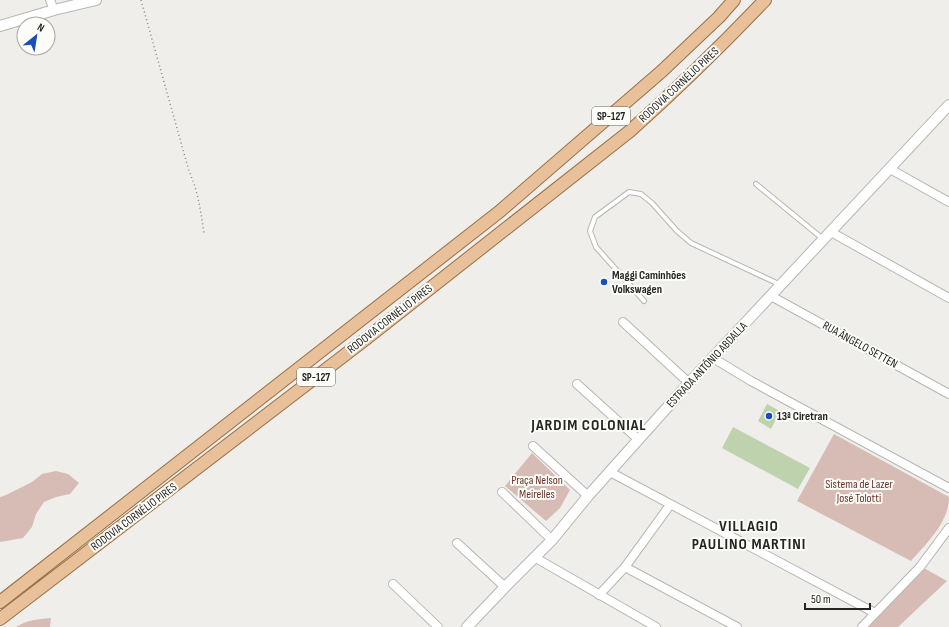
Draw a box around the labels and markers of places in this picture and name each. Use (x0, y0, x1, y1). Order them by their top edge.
place label: Maggi Caminhões Volkswagen (612, 268, 686, 297)
marker: Maggi Caminhões Volkswagen (599, 277, 609, 287)
place label: 13ª Ciretran (777, 409, 828, 424)
marker: 13ª Ciretran (764, 411, 774, 421)

